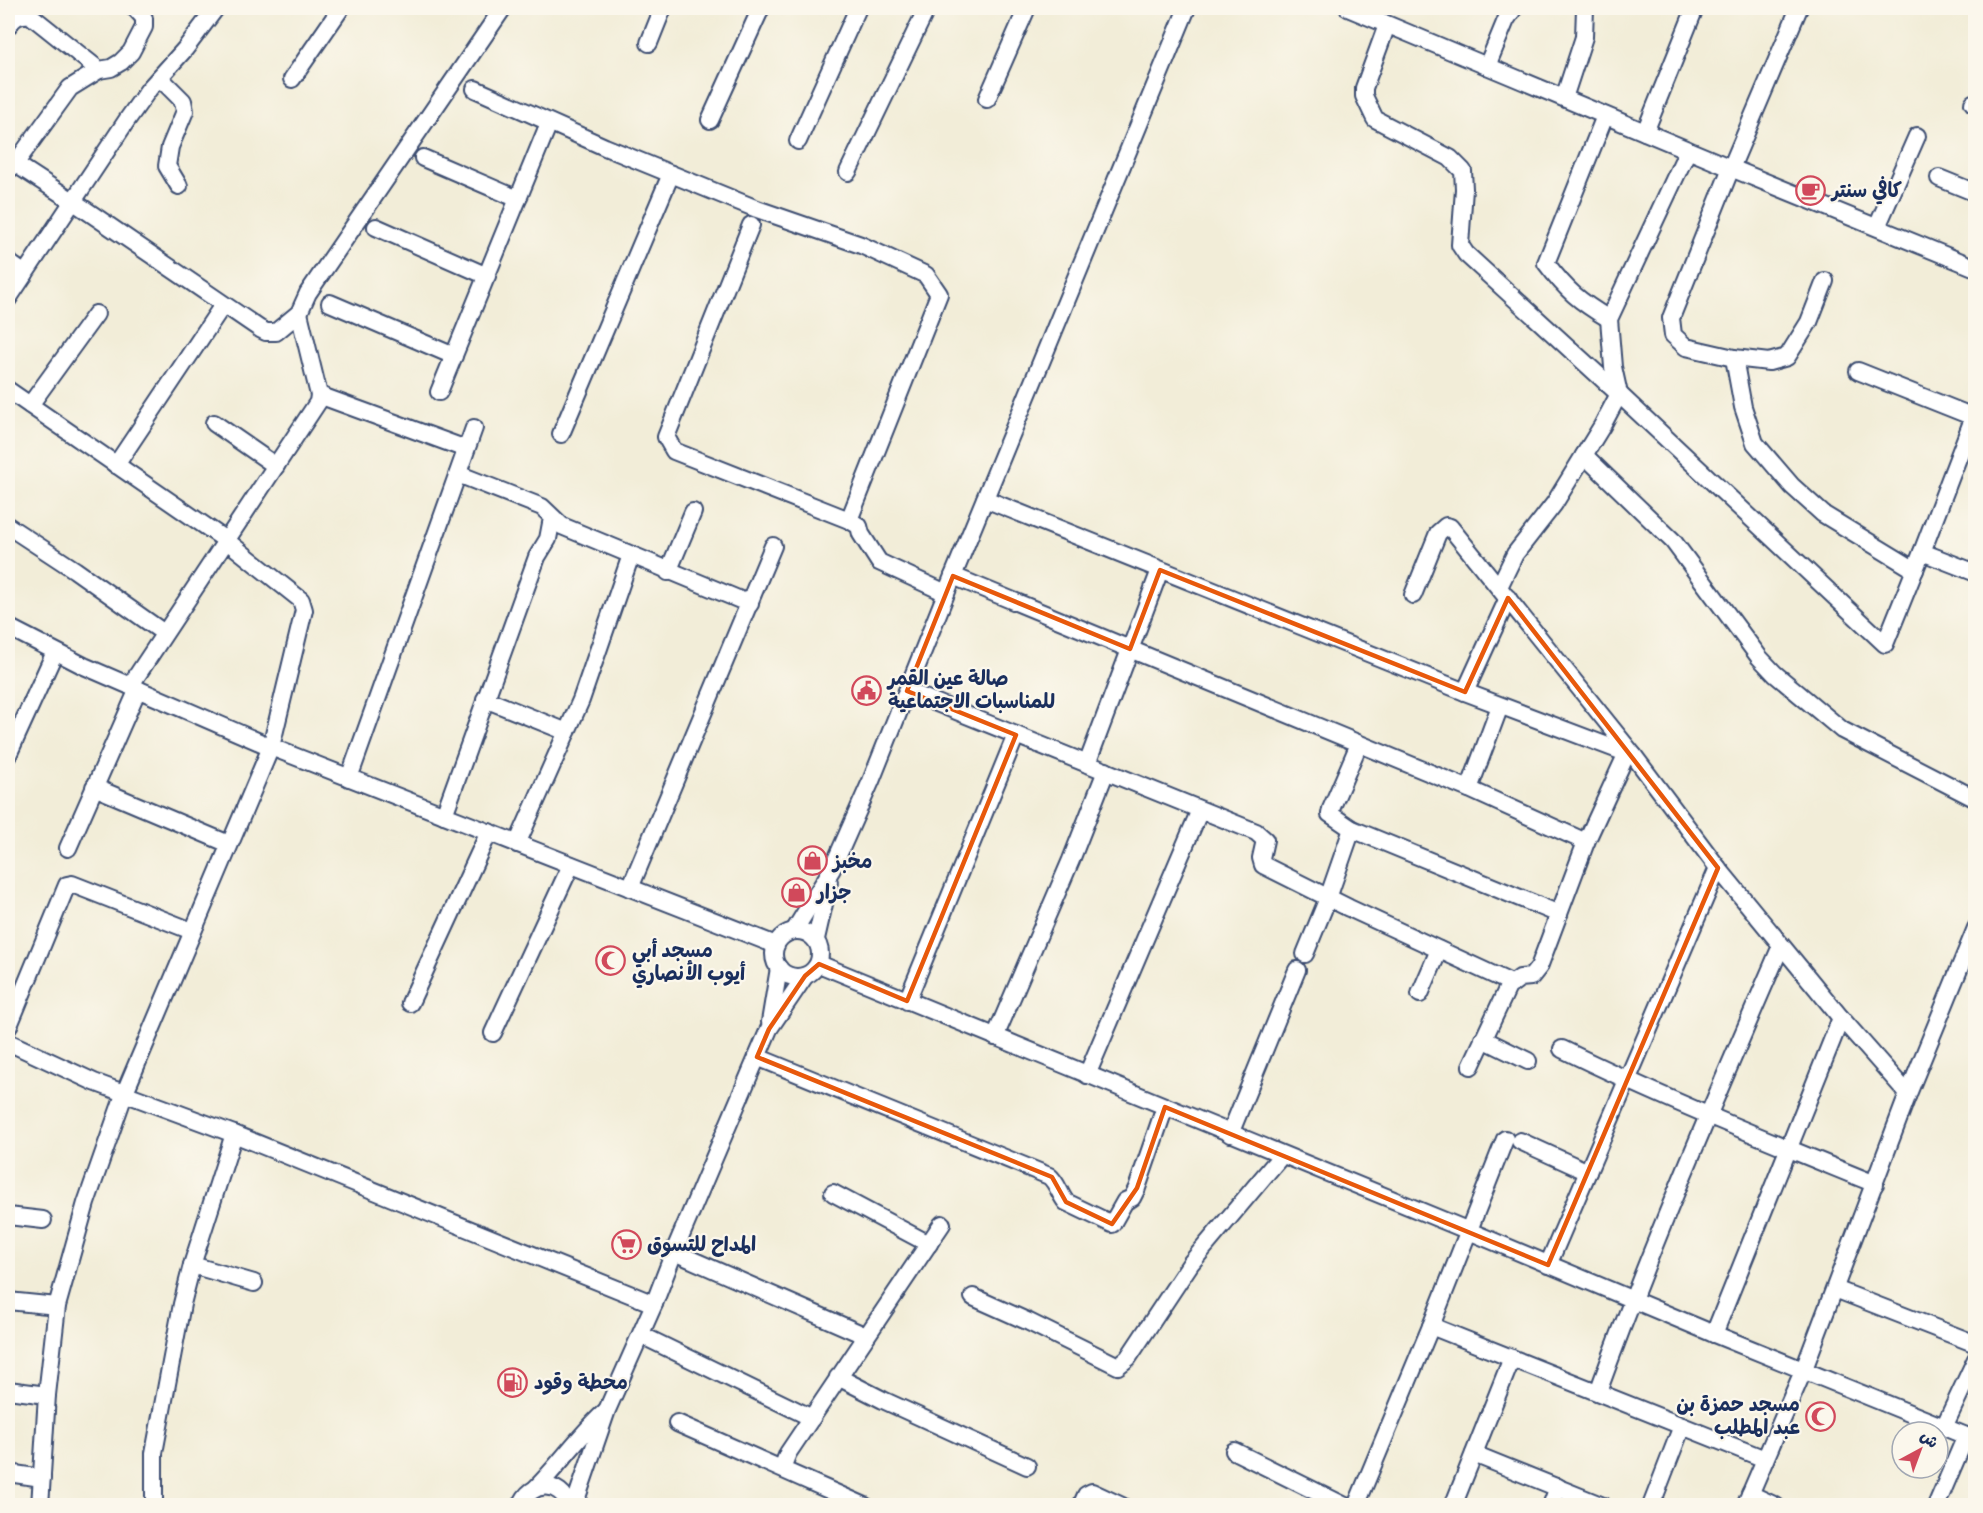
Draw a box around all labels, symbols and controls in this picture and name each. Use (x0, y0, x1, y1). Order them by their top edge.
cafe icon: كافي سنتر (1795, 174, 1827, 206)
place label: كافي سنتر (1830, 176, 1902, 205)
place label: صالة عين القمر للمناسبات الاجتماعية (886, 669, 1055, 716)
public building icon: صالة عين القمر للمناسبات الاجتماعية (851, 674, 883, 706)
shop icon: مخبز (796, 845, 828, 877)
place label: مخبز (831, 852, 872, 876)
shop icon: جزار (780, 876, 812, 908)
place label: جزار (815, 883, 851, 907)
place label: مسجد أبي أيوب الأنصاري (632, 938, 746, 989)
mosque icon: مسجد أبي أيوب الأنصاري (595, 945, 627, 977)
supermarket icon: المداح للتسوق (610, 1228, 642, 1260)
place label: المداح للتسوق (647, 1235, 756, 1259)
fuel station icon: محطة وقود (497, 1366, 529, 1398)
place label: محطة وقود (534, 1372, 628, 1397)
place label: مسجد حمزة بن عبد المطلب (1676, 1395, 1800, 1442)
mosque icon: مسجد حمزة بن عبد المطلب (1805, 1400, 1837, 1432)
north arrow (1890, 1420, 1950, 1480)
text: ش (1915, 1428, 1940, 1454)

